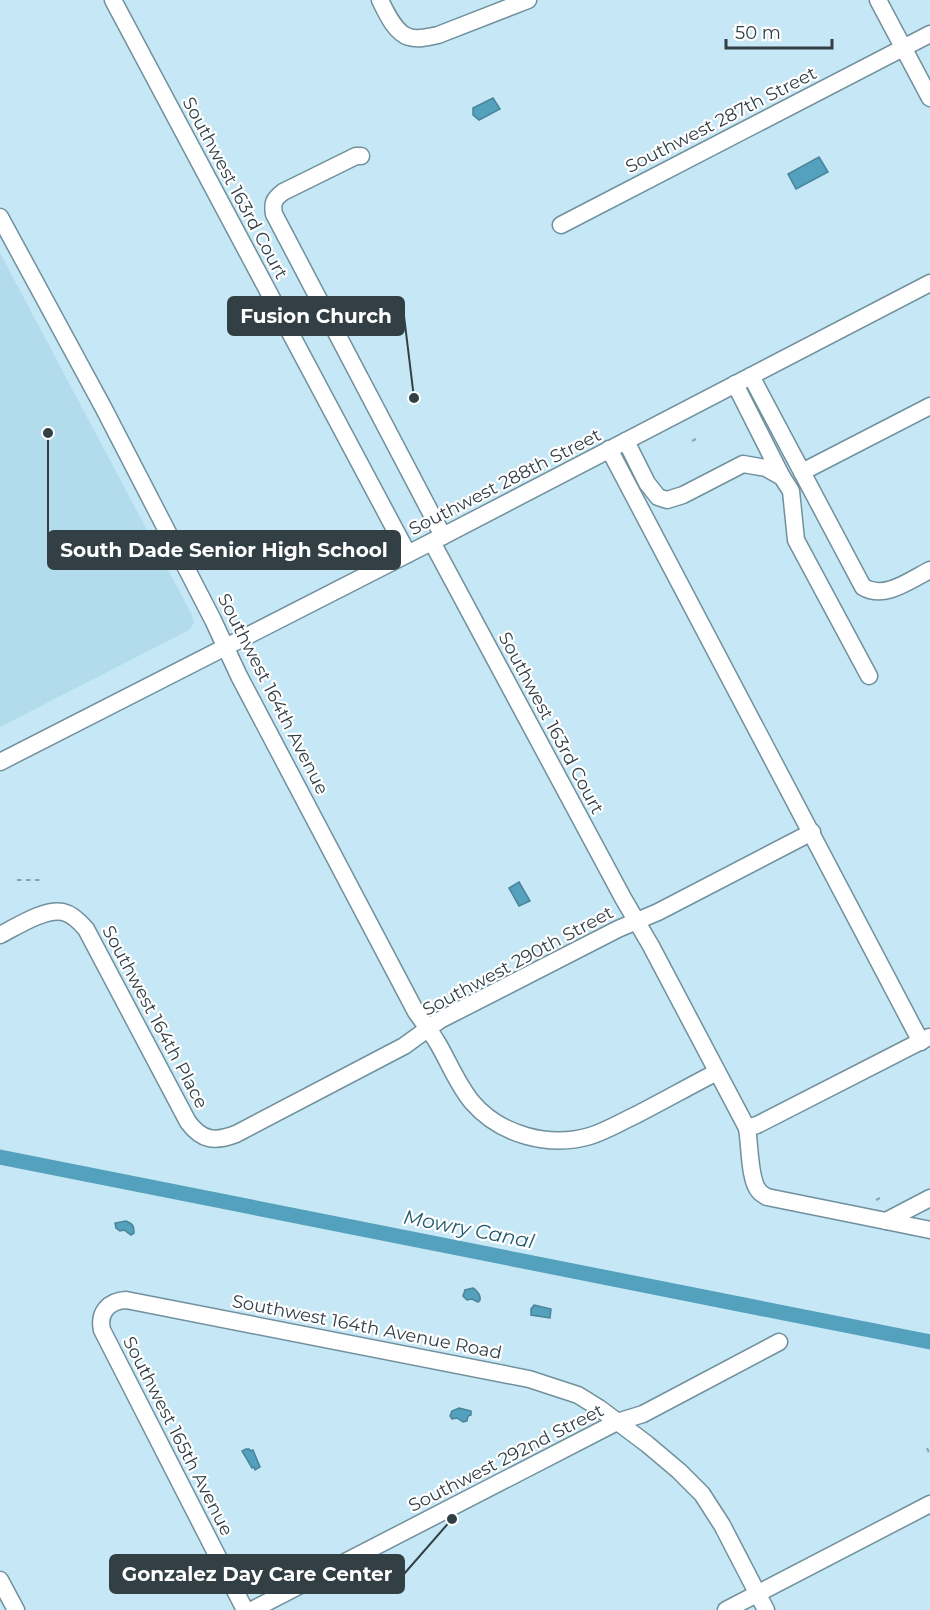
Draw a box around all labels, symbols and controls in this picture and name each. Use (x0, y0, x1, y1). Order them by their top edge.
scale bar (726, 12, 832, 50)
text: 50 m (735, 22, 781, 44)
street label: Southwest 287th Street (622, 62, 820, 178)
street label: Southwest 163rd Court (178, 93, 292, 283)
callout: Fusion Church (228, 297, 404, 335)
text: Fusion Church (240, 304, 392, 328)
street label: Southwest 288th Street (405, 424, 605, 540)
callout: South Dade Senior High School (48, 531, 400, 569)
text: South Dade Senior High School (60, 538, 388, 562)
street label: Southwest 164th Avenue (213, 590, 333, 798)
street label: Southwest 163rd Court (494, 628, 608, 818)
street label: Southwest 290th Street (419, 901, 617, 1021)
street label: Southwest 164th Place (97, 922, 213, 1112)
water label: Mowry Canal (402, 1205, 537, 1254)
street label: Southwest 164th Avenue Road (230, 1290, 504, 1364)
street label: Southwest 165th Avenue (118, 1333, 238, 1539)
street label: Southwest 292nd Street (405, 1399, 607, 1517)
callout: Gonzalez Day Care Center (110, 1555, 404, 1593)
text: Gonzalez Day Care Center (122, 1562, 393, 1586)

